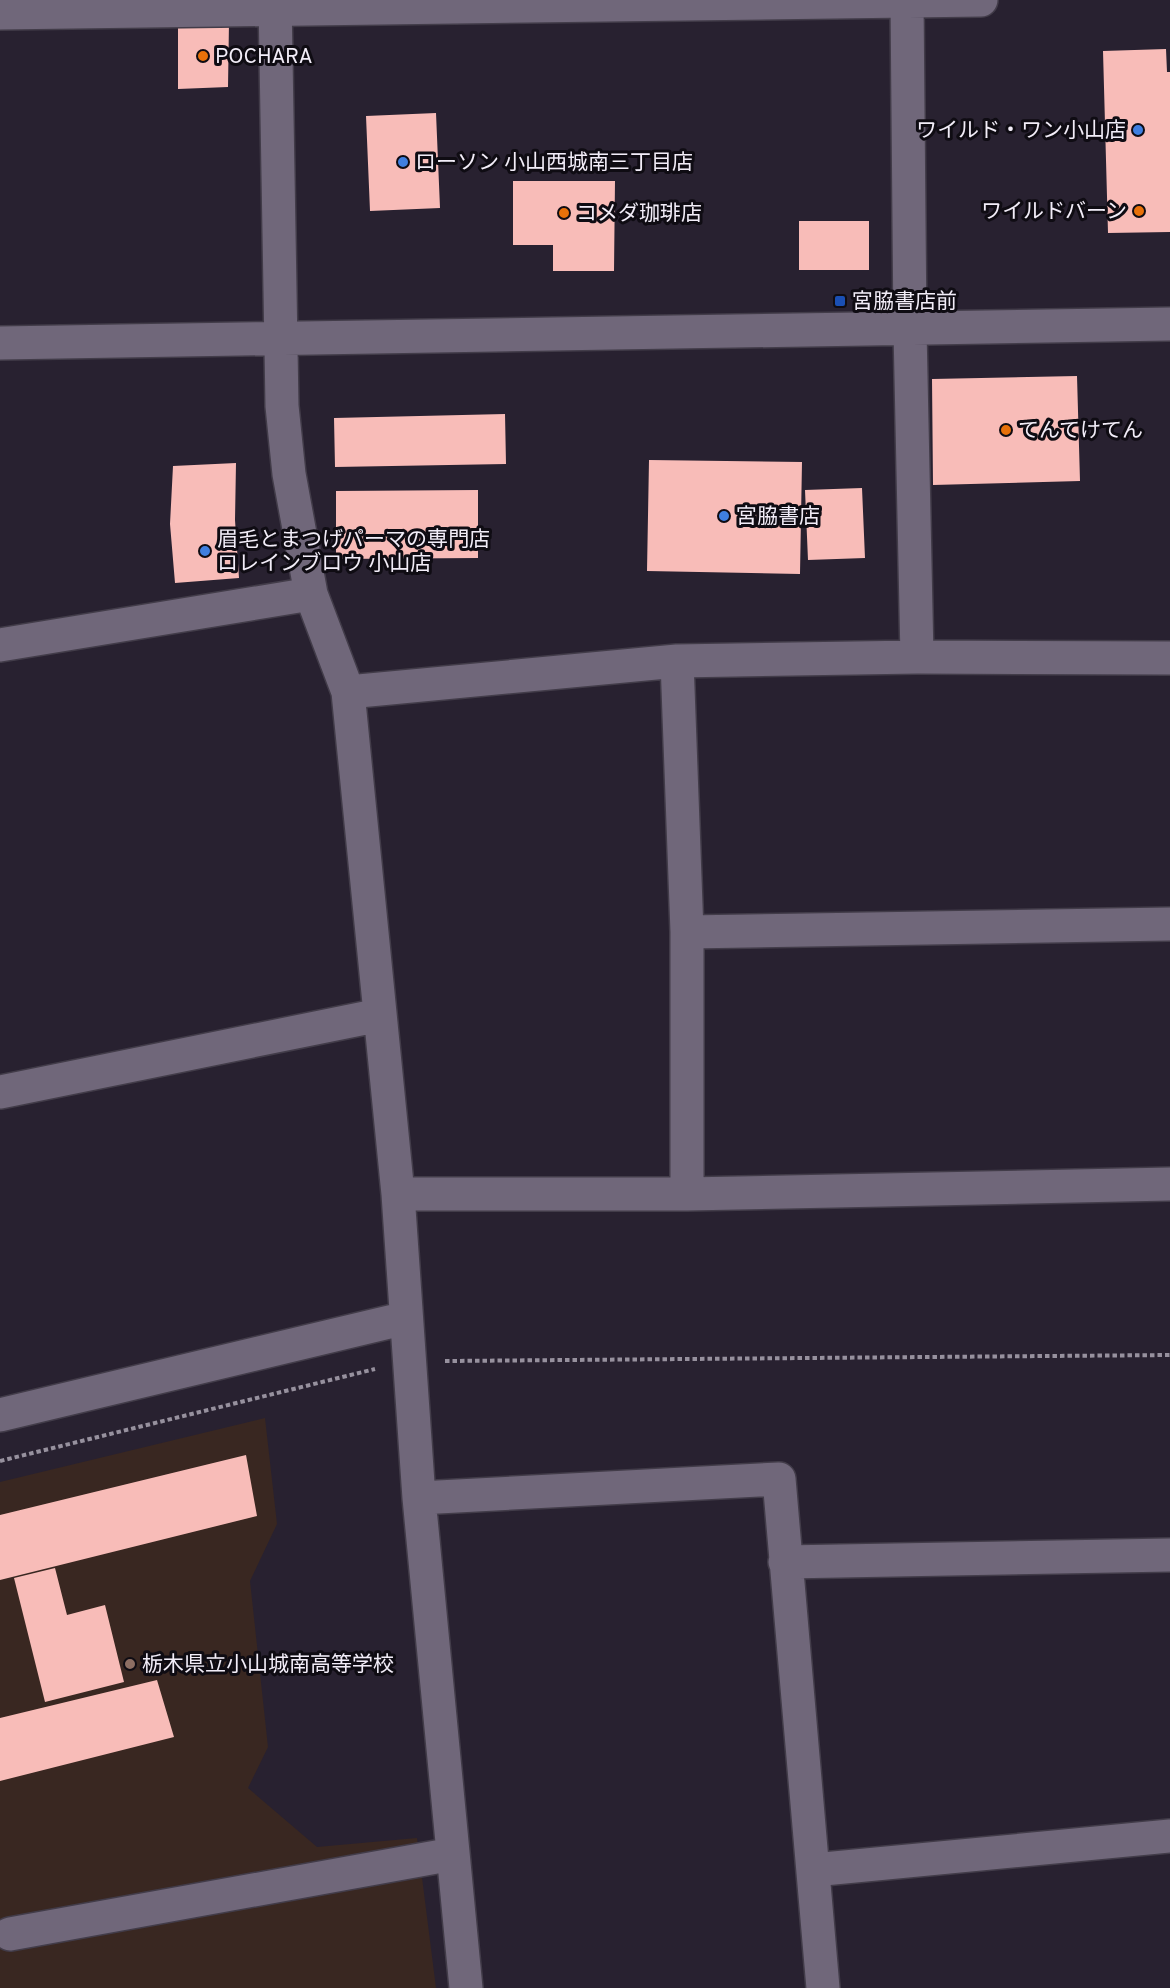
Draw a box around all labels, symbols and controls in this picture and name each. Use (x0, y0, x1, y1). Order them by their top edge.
place label: POCHARA (215, 44, 313, 71)
marker: POCHARA (196, 49, 210, 63)
place label: ワイルド・ワン小山店 (916, 118, 1126, 145)
marker: ワイルド・ワン小山店 (1131, 123, 1145, 137)
place label: ローソン 小山西城南三丁目店 (415, 150, 693, 177)
marker: ローソン 小山西城南三丁目店 (396, 155, 410, 169)
place label: ワイルドバーン (981, 199, 1127, 226)
place label: コメダ珈琲店 (576, 201, 702, 228)
marker: ワイルドバーン (1132, 204, 1146, 218)
marker: コメダ珈琲店 (557, 206, 571, 220)
place label: 宮脇書店前 (852, 289, 957, 316)
marker: 宮脇書店前 (833, 294, 847, 308)
place label: てんてけてん (1018, 418, 1143, 445)
marker: てんてけてん (999, 423, 1013, 437)
place label: 宮脇書店 (736, 504, 820, 531)
marker: 宮脇書店 (717, 509, 731, 523)
place label: 眉毛とまつげパーマの専門店 ロレインブロウ 小山店 (217, 527, 490, 578)
marker: 眉毛とまつげパーマの専門店 ロレインブロウ 小山店 (198, 544, 212, 558)
place label: 栃木県立小山城南高等学校 (142, 1652, 394, 1679)
marker: 栃木県立小山城南高等学校 (123, 1657, 137, 1671)

